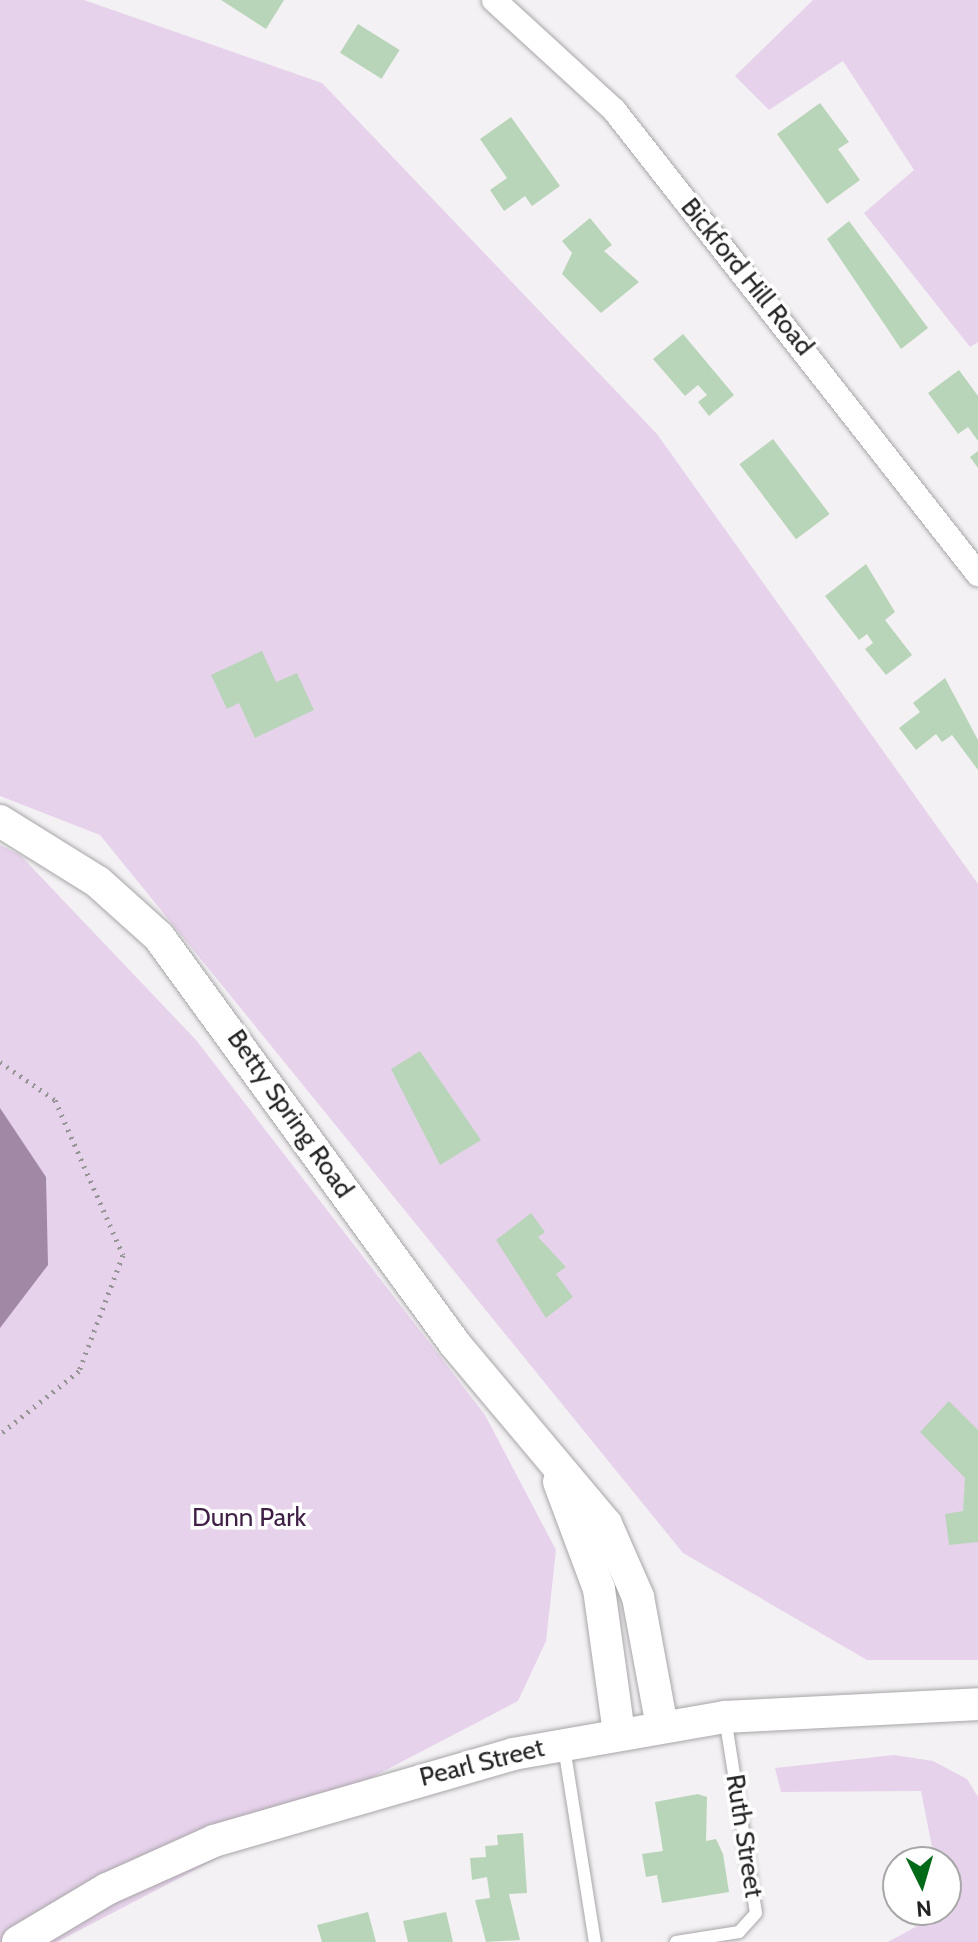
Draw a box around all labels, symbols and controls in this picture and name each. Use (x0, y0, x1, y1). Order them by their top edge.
street label: Bickford Hill Road (674, 192, 820, 362)
street label: Betty Spring Road (220, 1024, 360, 1204)
park label: Dunn Park (192, 1502, 306, 1534)
street label: Pearl Street (416, 1732, 548, 1794)
street label: Ruth Street (719, 1772, 769, 1900)
north arrow (882, 1846, 962, 1926)
text: N (915, 1894, 933, 1923)

